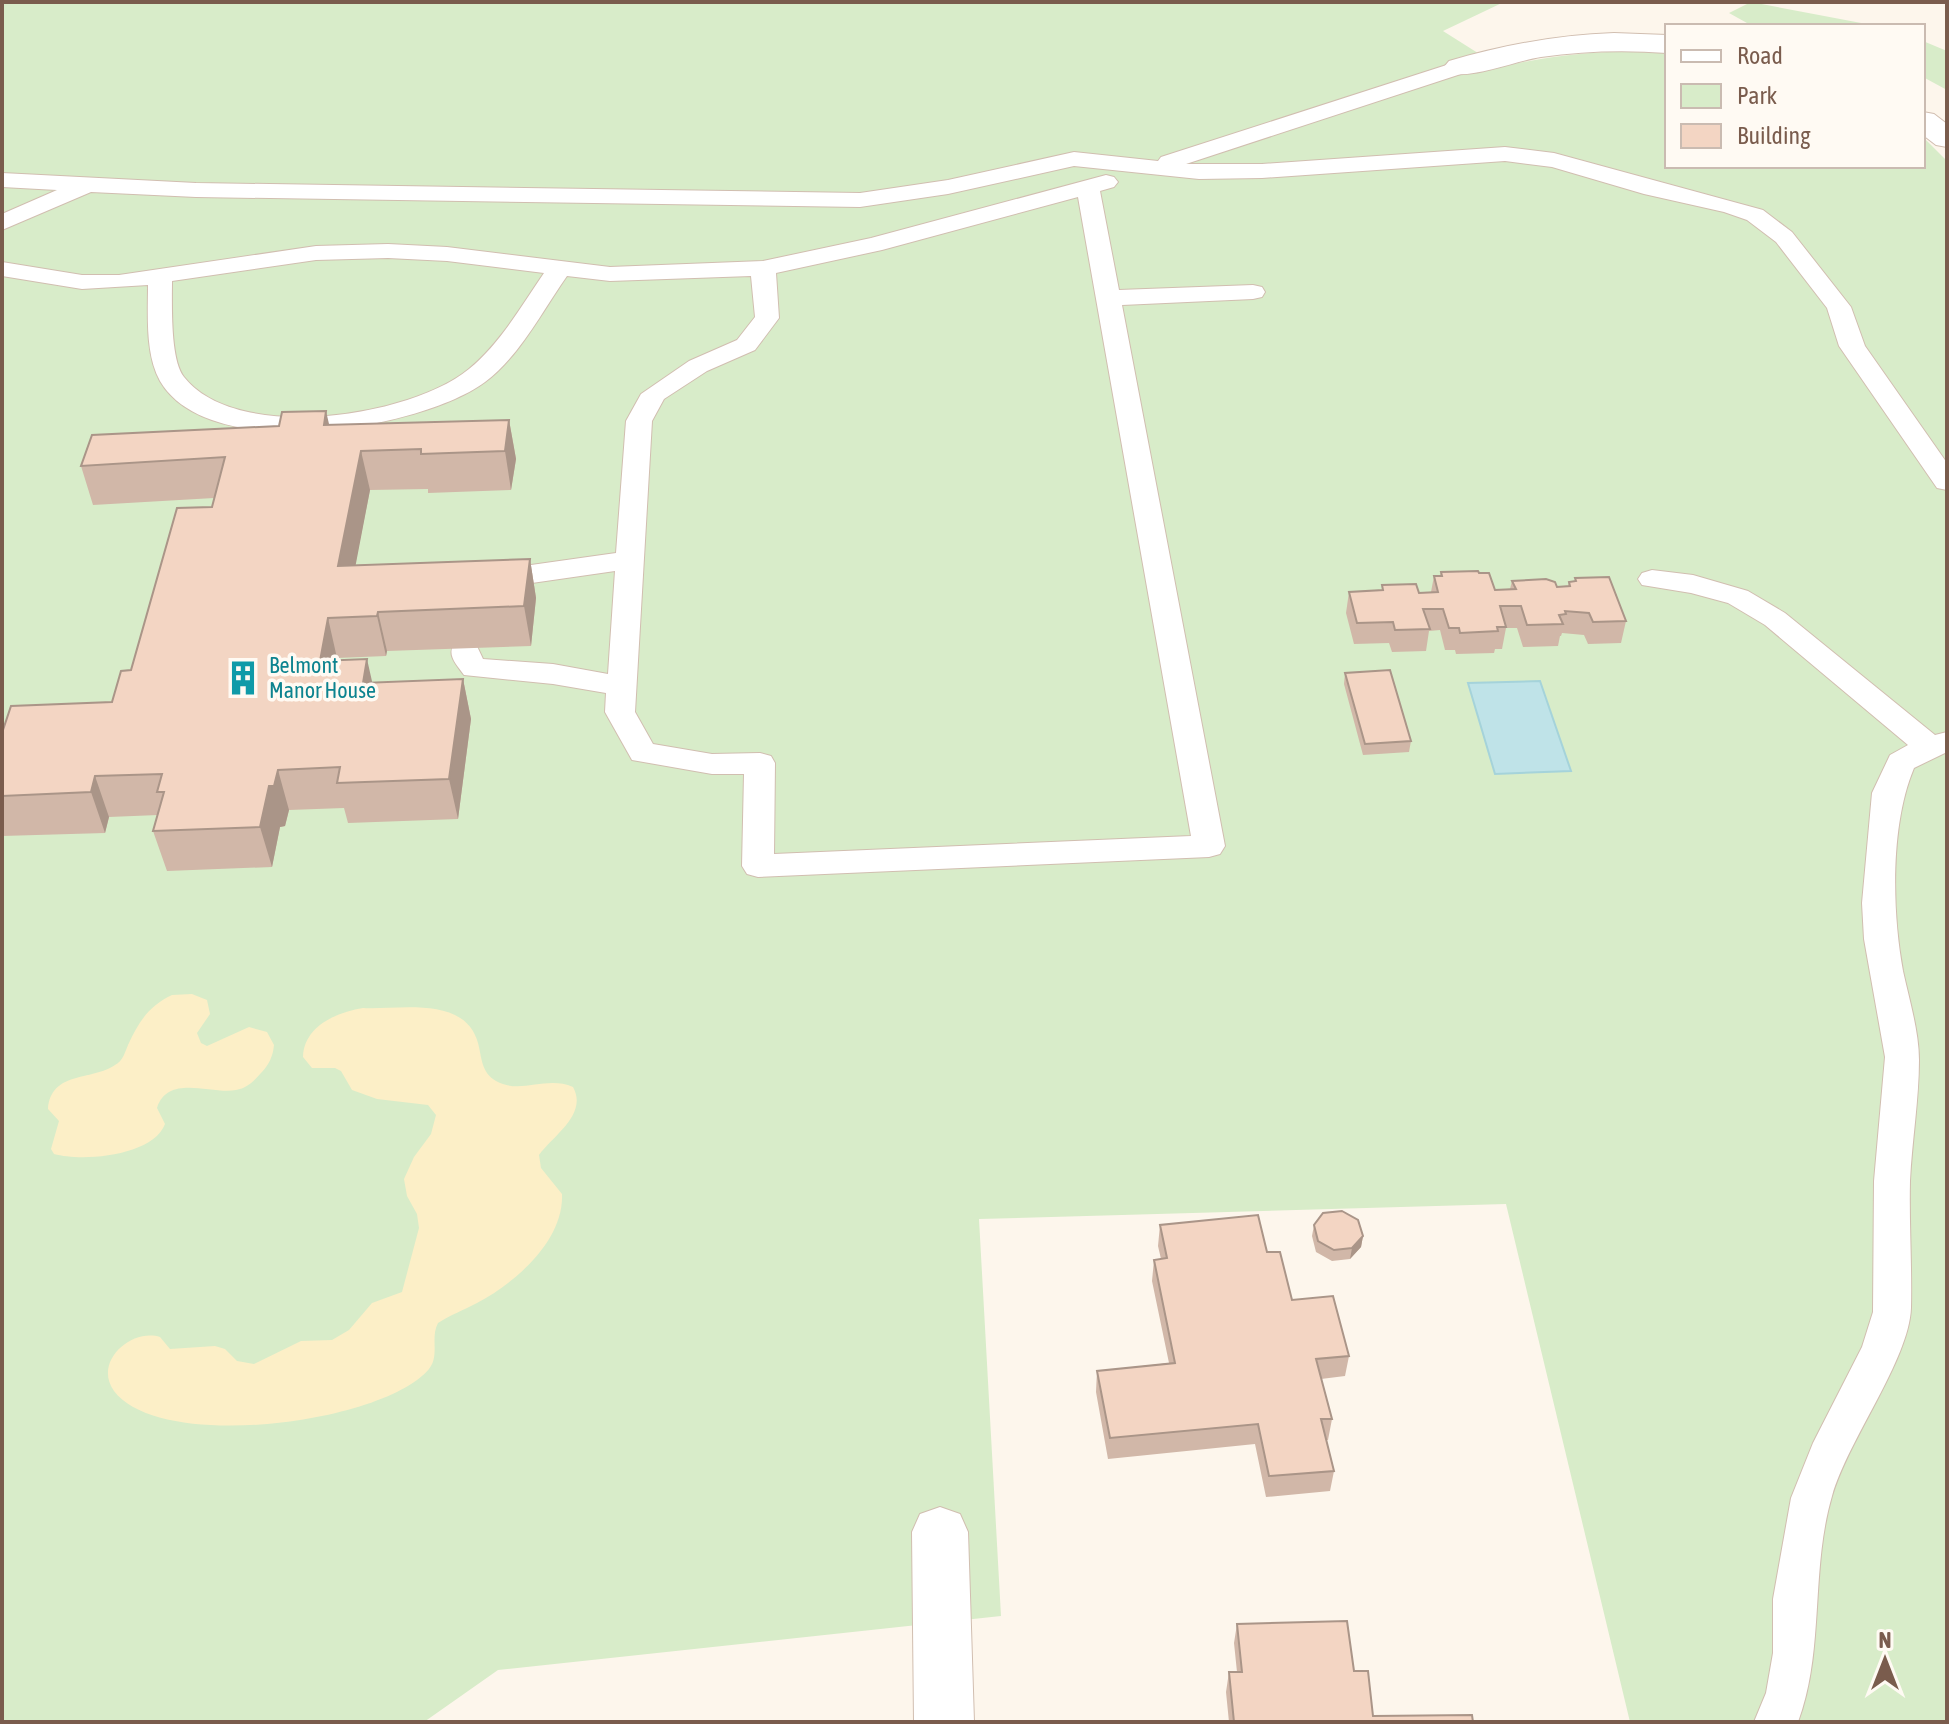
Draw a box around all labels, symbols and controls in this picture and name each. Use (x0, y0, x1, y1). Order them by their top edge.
legend (1665, 24, 1925, 168)
text: Road (1737, 42, 1783, 69)
text: Park (1737, 82, 1778, 109)
text: Building (1737, 122, 1811, 149)
place label: Belmont Manor House (269, 652, 376, 703)
building icon: Belmont Manor House (224, 659, 262, 697)
north arrow (1845, 1620, 1925, 1700)
text: N (1879, 1627, 1891, 1653)

